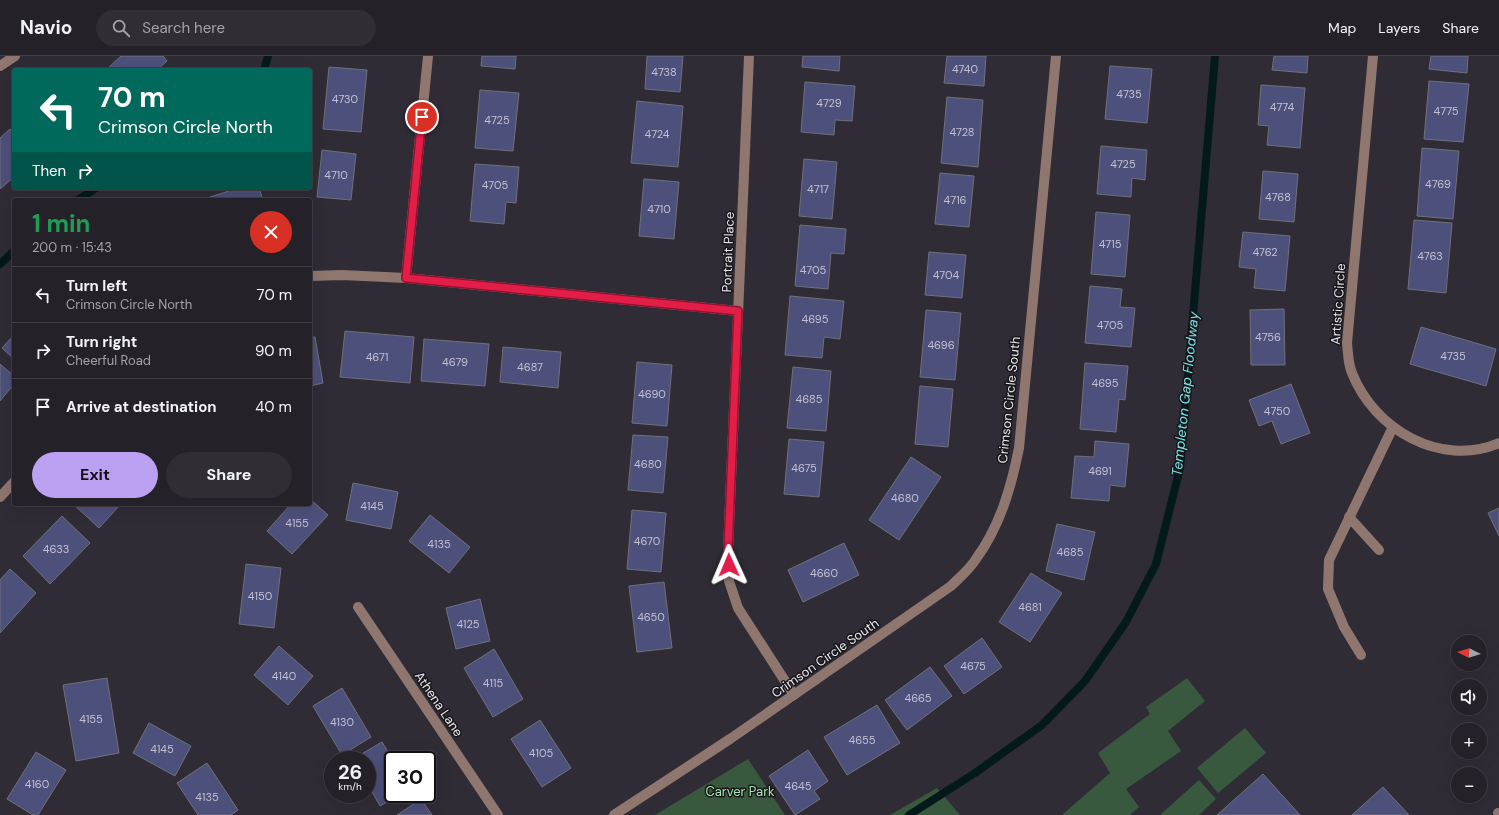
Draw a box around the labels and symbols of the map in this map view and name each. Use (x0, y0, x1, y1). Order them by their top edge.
house number: 4740 (952, 62, 978, 76)
house number: 4738 (651, 65, 677, 79)
house number: 4735 (1116, 87, 1142, 101)
house number: 4730 (332, 92, 358, 106)
house number: 4729 (816, 96, 842, 110)
pin (405, 100, 439, 134)
house number: 4774 (1270, 100, 1295, 114)
house number: 4775 (1434, 104, 1459, 118)
house number: 4725 (484, 113, 510, 127)
house number: 4728 (949, 125, 975, 139)
house number: 4724 (644, 127, 670, 141)
house number: 4725 (1110, 157, 1136, 171)
house number: 4710 (324, 168, 348, 182)
house number: 4769 (1425, 177, 1451, 191)
house number: 4705 (482, 178, 509, 192)
house number: 4717 (807, 182, 829, 196)
house number: 4768 (1265, 190, 1291, 204)
house number: 4716 (944, 193, 967, 207)
house number: 4710 (647, 202, 671, 216)
street label: Portrait Place (718, 211, 738, 293)
house number: 4715 (1099, 237, 1122, 251)
house number: 4762 (1252, 245, 1278, 259)
house number: 4763 (1417, 249, 1443, 263)
house number: 4705 (800, 263, 827, 277)
street label: Artistic Circle (1327, 263, 1349, 345)
house number: 4704 (933, 268, 960, 282)
water label: Templeton Gap Floodway (1167, 310, 1203, 477)
house number: 4695 (802, 312, 829, 326)
house number: 4705 (1097, 318, 1124, 332)
house number: 4756 (1255, 330, 1281, 344)
street label: Crimson Circle South (994, 336, 1024, 464)
house number: 4696 (927, 338, 955, 352)
house number: 4735 (1440, 349, 1466, 363)
house number: 4671 (366, 350, 388, 364)
house number: 4679 (442, 355, 468, 369)
house number: 4687 (517, 360, 543, 374)
house number: 4695 (1092, 376, 1119, 390)
house number: 4690 (638, 387, 666, 401)
house number: 4685 (796, 392, 823, 406)
house number: 4750 (1264, 404, 1290, 418)
house number: 4680 (634, 457, 662, 471)
house number: 4675 (791, 461, 817, 475)
house number: 4691 (1088, 464, 1112, 478)
house number: 4680 (891, 491, 919, 505)
house number: 4145 (360, 499, 384, 513)
house number: 4155 (285, 516, 309, 530)
house number: 4670 (634, 534, 660, 548)
house number: 4135 (427, 537, 451, 551)
house number: 4633 (43, 542, 69, 556)
position arrow (708, 544, 750, 586)
house number: 4685 (1057, 545, 1084, 559)
house number: 4660 (810, 566, 838, 580)
house number: 4150 (248, 589, 272, 603)
house number: 4681 (1018, 600, 1042, 614)
house number: 4650 (637, 610, 665, 624)
street label: Crimson Circle South (768, 614, 882, 702)
house number: 4125 (456, 617, 480, 631)
north arrow (1451, 635, 1487, 671)
house number: 4675 (960, 659, 986, 673)
street label: Athena Lane (411, 668, 467, 740)
house number: 4140 (272, 669, 296, 683)
house number: 4115 (483, 676, 503, 690)
house number: 4665 (905, 691, 932, 705)
house number: 4155 (79, 712, 103, 726)
house number: 4130 (330, 715, 354, 729)
house number: 4655 (849, 733, 876, 747)
house number: 4145 (150, 742, 174, 756)
house number: 4105 (529, 746, 553, 760)
speed limit sign: 30 (384, 751, 436, 803)
house number: 4160 (25, 777, 49, 791)
house number: 4645 (785, 779, 812, 793)
park label: Carver Park (705, 783, 775, 800)
house number: 4135 (195, 790, 219, 804)

